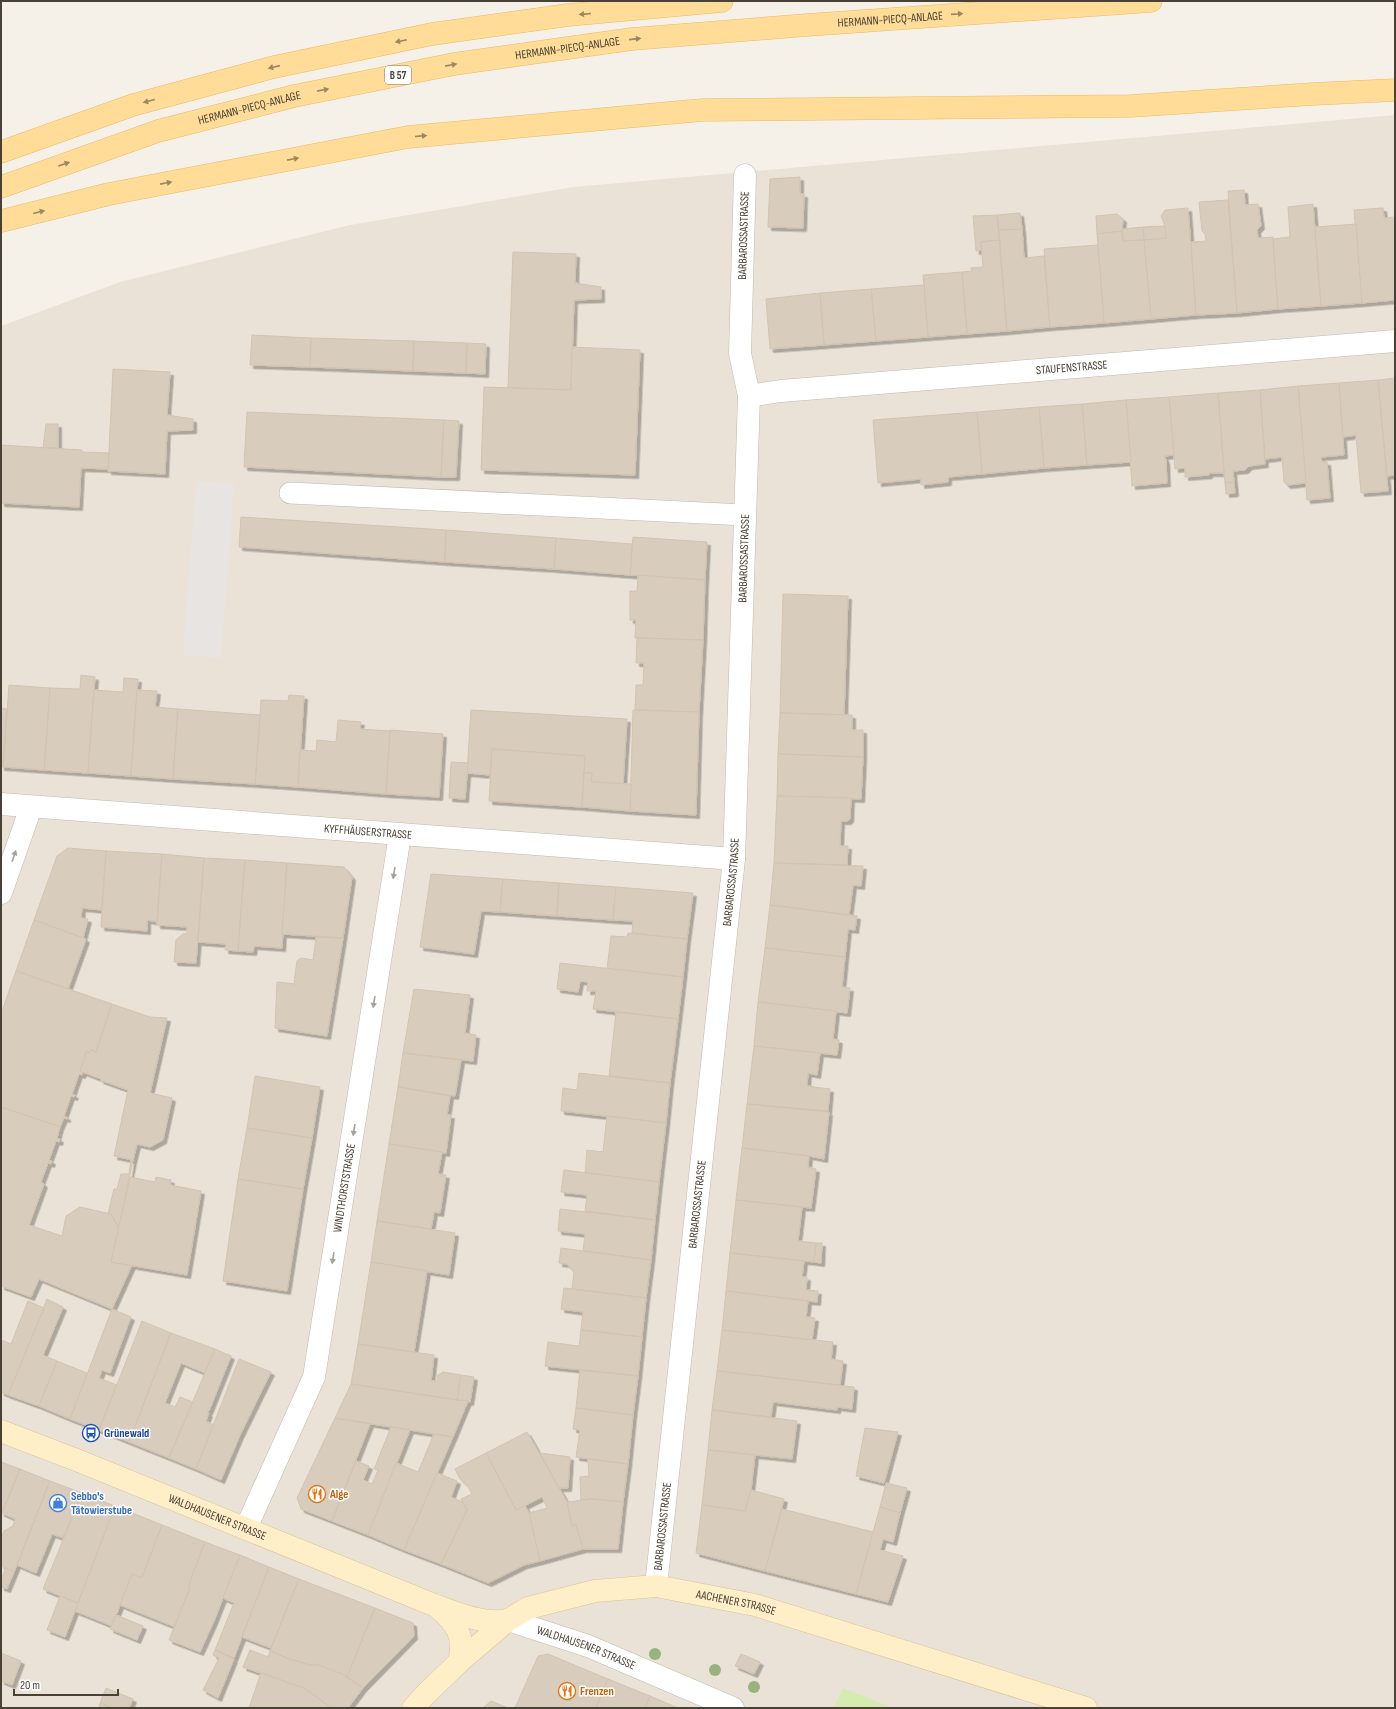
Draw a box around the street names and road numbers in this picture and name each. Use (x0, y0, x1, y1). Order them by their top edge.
street label: HERMANN-PIECQ-ANLAGE (837, 8, 943, 30)
street label: HERMANN-PIECQ-ANLAGE (514, 33, 621, 63)
road number: B 57 (385, 66, 411, 84)
street label: HERMANN-PIECQ-ANLAGE (196, 87, 302, 128)
street label: BARBAROSSASTRASSE (735, 191, 752, 280)
street label: STAUFENSTRASSE (1035, 357, 1108, 378)
street label: BARBAROSSASTRASSE (735, 514, 753, 603)
street label: KYFFHÄUSERSTRASSE (323, 821, 413, 842)
street label: BARBAROSSASTRASSE (719, 838, 742, 927)
street label: WINDTHORSTSTRASSE (330, 1142, 358, 1234)
street label: BARBAROSSASTRASSE (685, 1159, 709, 1249)
street label: BARBAROSSASTRASSE (650, 1481, 675, 1571)
street label: WALDHAUSENER STRASSE (166, 1491, 269, 1544)
street label: AACHENER STRASSE (694, 1586, 778, 1619)
street label: WALDHAUSENER STRASSE (535, 1622, 638, 1673)

